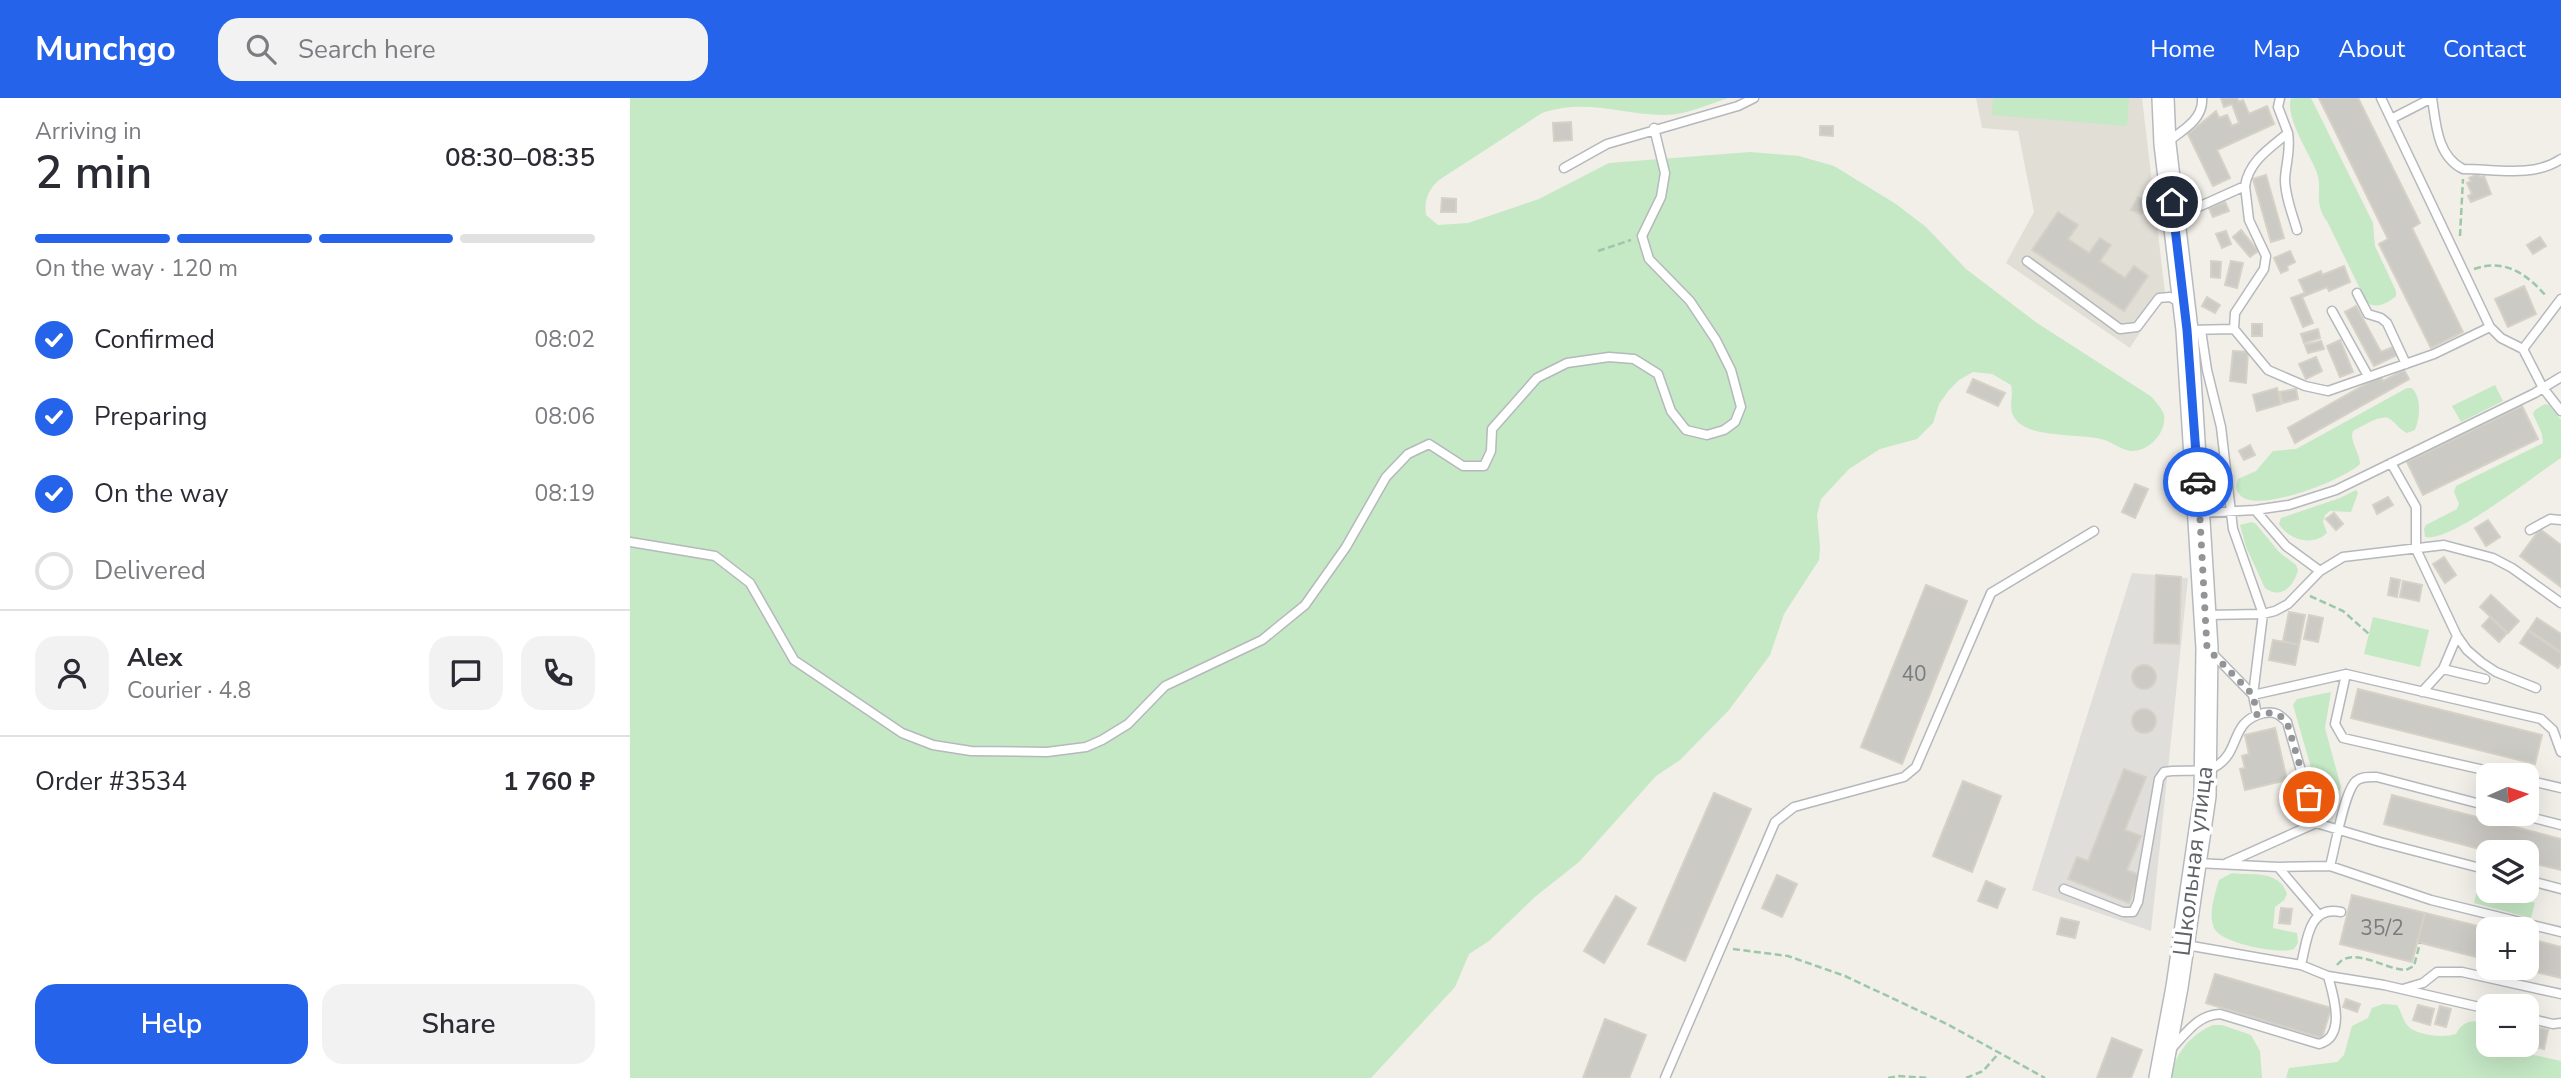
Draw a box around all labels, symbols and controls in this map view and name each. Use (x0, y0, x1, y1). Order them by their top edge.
search box (218, 18, 708, 81)
text: Munchgo (35, 27, 176, 72)
icon: search (242, 30, 280, 68)
text: Search here (298, 32, 436, 67)
text: Home (2150, 33, 2215, 65)
text: Map (2253, 33, 2300, 65)
text: About (2338, 33, 2405, 65)
text: Contact (2443, 33, 2526, 65)
text: Arriving in (35, 116, 142, 147)
text: 08:30–08:35 (445, 140, 595, 175)
text: 2 min (35, 141, 152, 204)
pin (2142, 172, 2202, 232)
icon: home (2153, 183, 2191, 221)
text: On the way · 120 m (35, 253, 238, 284)
icon: check (35, 321, 73, 359)
text: Confirmed (94, 322, 215, 357)
text: 08:02 (535, 324, 595, 355)
icon: check (35, 398, 73, 436)
text: Preparing (94, 399, 207, 434)
text: 08:06 (535, 401, 595, 432)
courier (2163, 447, 2233, 517)
icon: car (2179, 463, 2217, 501)
icon: check (35, 475, 73, 513)
text: On the way (94, 476, 228, 511)
text: 08:19 (535, 478, 595, 509)
text: Delivered (94, 553, 206, 588)
button: person (35, 636, 109, 710)
button: chat (429, 636, 503, 710)
button: phone (521, 636, 595, 710)
text: Alex (127, 640, 183, 675)
house number: 40 (1901, 660, 1927, 688)
text: Courier · 4.8 (127, 675, 251, 706)
north arrow (2476, 763, 2539, 826)
map controls (2476, 763, 2539, 1057)
text: Order #3534 (35, 764, 187, 799)
text: 1 760 ₽ (503, 764, 595, 799)
street label: Школьная улица (2165, 764, 2221, 958)
pin (2279, 767, 2339, 827)
icon: bag (2290, 778, 2328, 816)
button: layers (2476, 840, 2539, 903)
house number: 35/2 (2360, 914, 2404, 942)
button: + (2476, 917, 2539, 980)
button: Help (35, 984, 308, 1064)
button: Share (322, 984, 595, 1064)
button: − (2476, 994, 2539, 1057)

